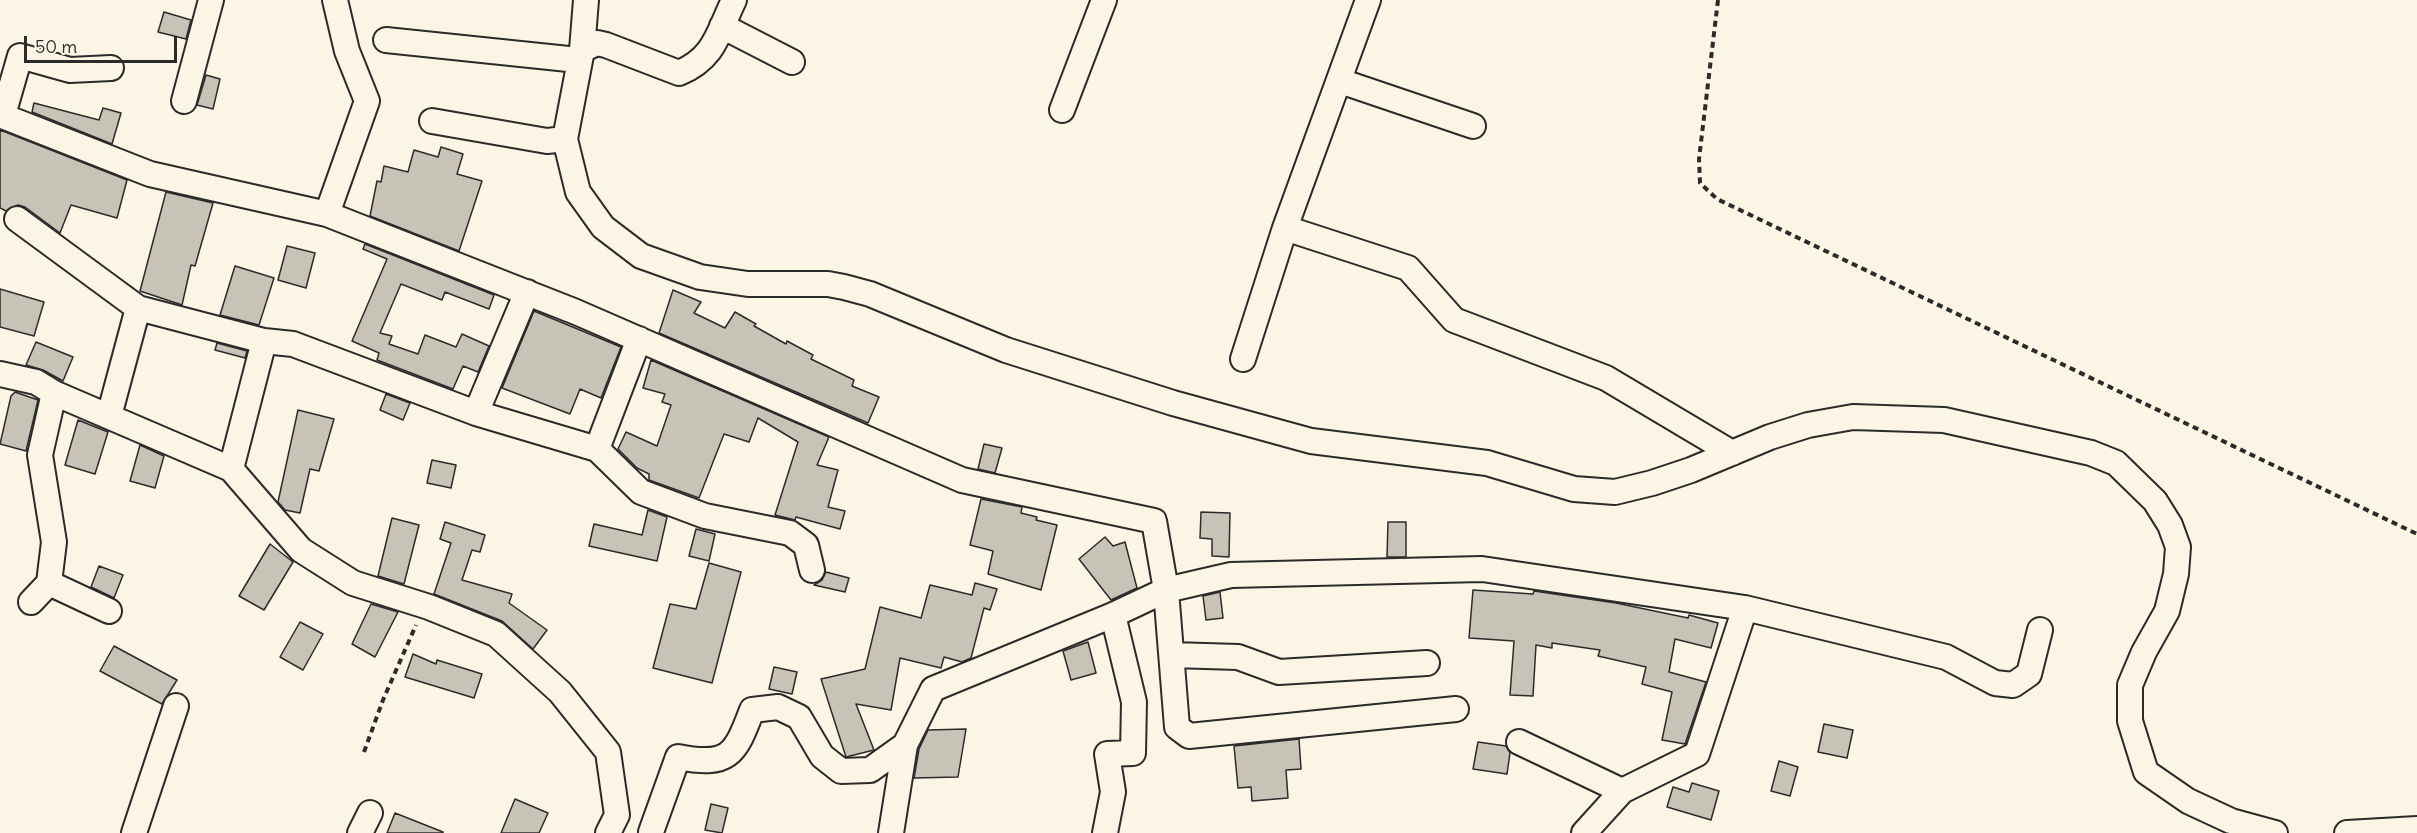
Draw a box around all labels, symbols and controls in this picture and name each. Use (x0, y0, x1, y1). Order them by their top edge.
scale bar (27, 24, 180, 62)
text: 50 m (35, 35, 77, 58)

